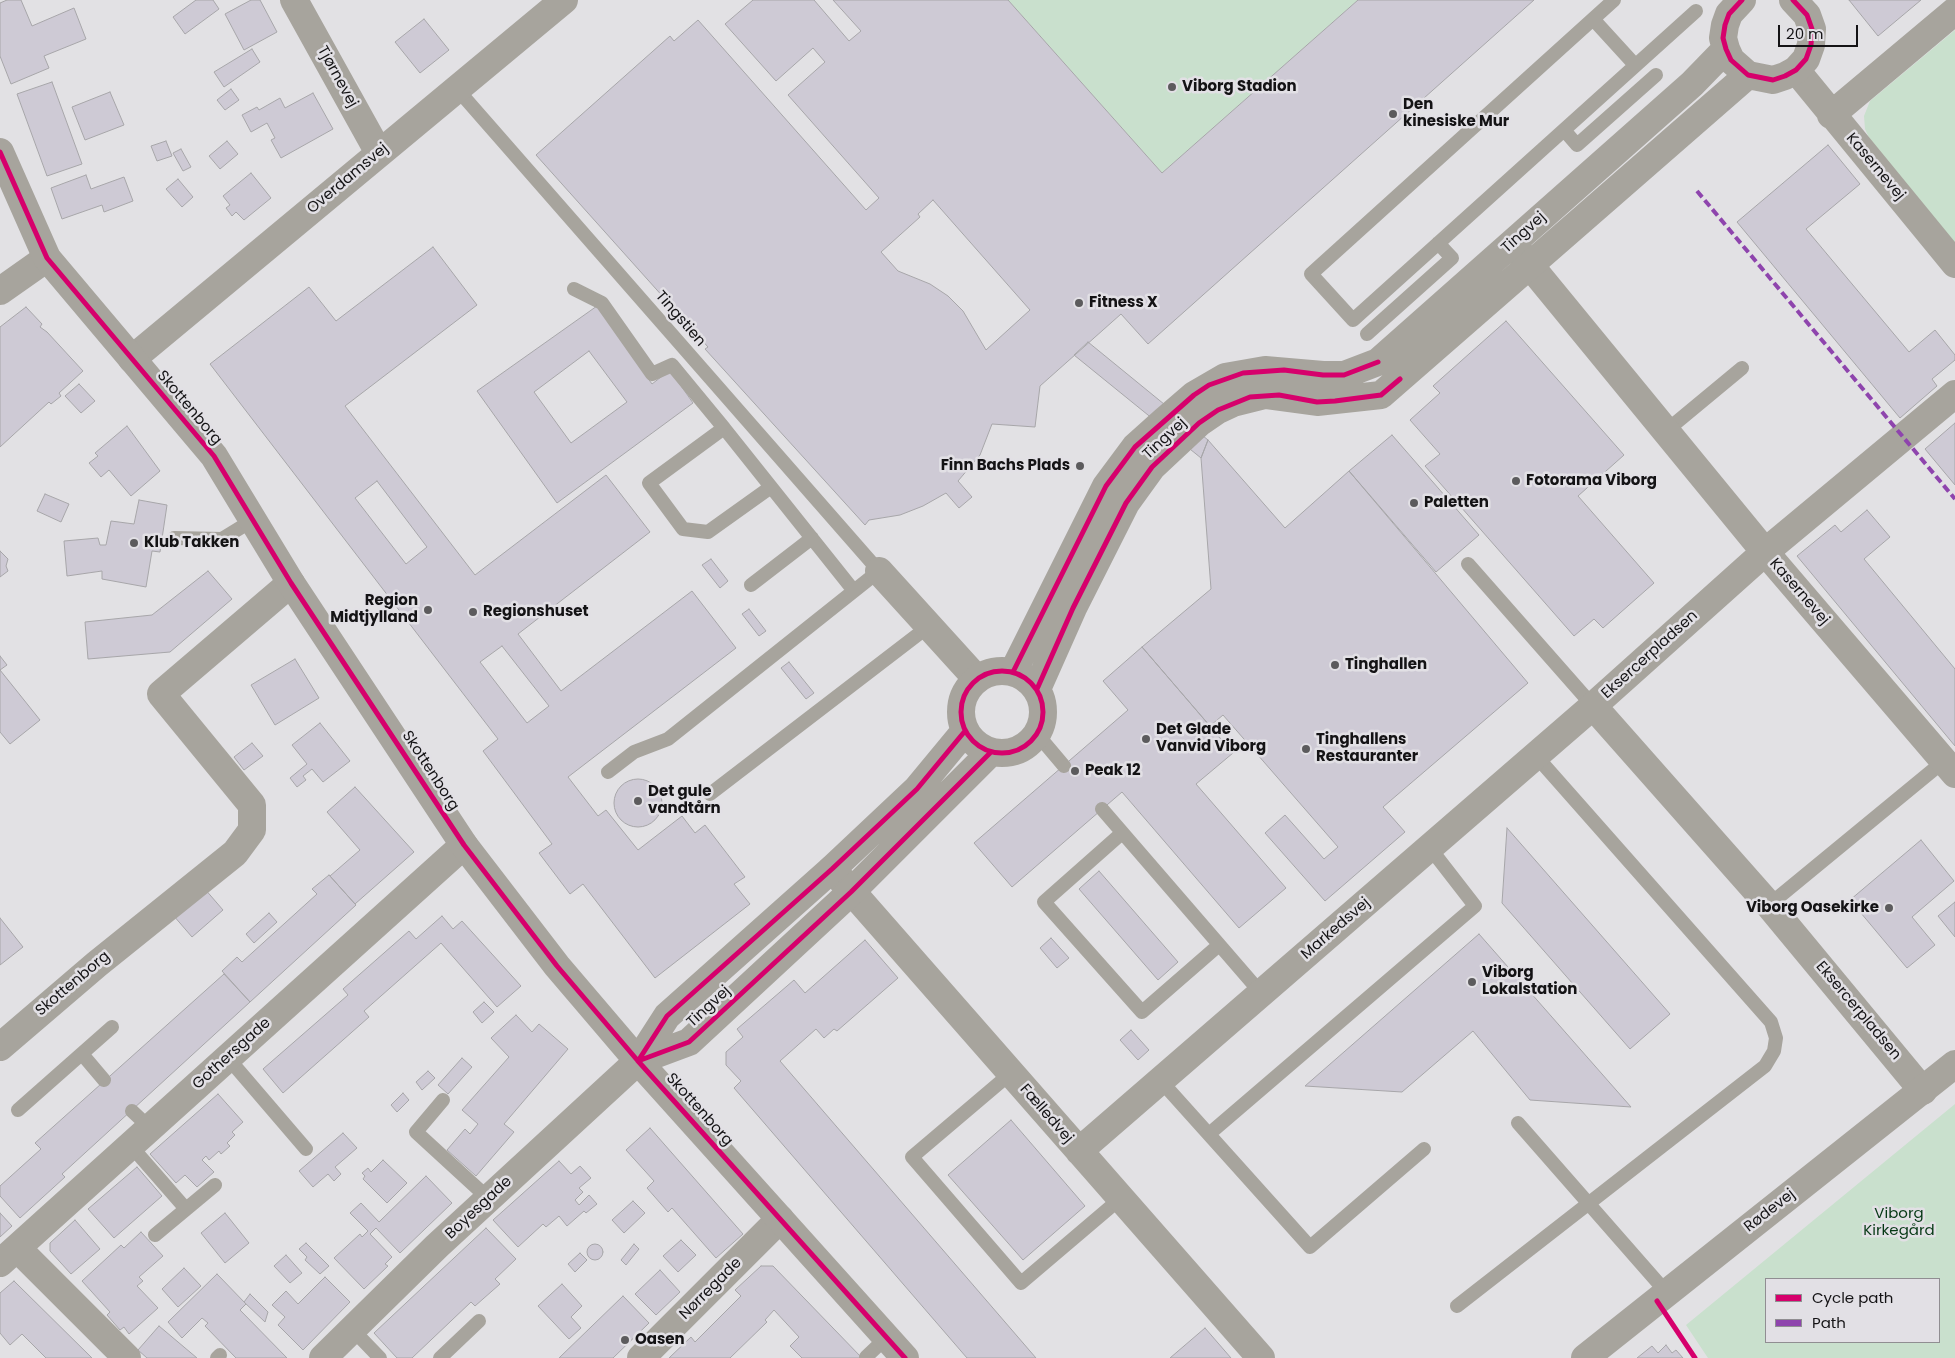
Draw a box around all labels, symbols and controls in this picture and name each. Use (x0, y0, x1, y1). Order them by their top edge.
scale bar (1780, 15, 1860, 47)
text: 20 m (1786, 23, 1824, 44)
street label: Tjørnevej (313, 43, 361, 111)
place label: Viborg Stadion (1182, 78, 1297, 96)
marker: Viborg Stadion (1166, 81, 1178, 93)
place label: Den kinesiske Mur (1403, 96, 1509, 131)
marker: Den kinesiske Mur (1387, 108, 1399, 120)
street label: Kasernevej (1842, 130, 1908, 204)
street label: Overdamsvej (304, 140, 392, 218)
street label: Tingvej (1498, 209, 1550, 257)
street label: Tingstien (651, 288, 709, 350)
place label: Fitness X (1089, 294, 1158, 312)
marker: Fitness X (1073, 297, 1085, 309)
street label: Skottenborg (153, 367, 225, 449)
street label: Tingvej (1139, 414, 1191, 464)
place label: Finn Bachs Plads (941, 457, 1070, 475)
marker: Finn Bachs Plads (1074, 460, 1086, 472)
place label: Fotorama Viborg (1526, 472, 1657, 490)
marker: Fotorama Viborg (1510, 475, 1522, 487)
place label: Paletten (1424, 494, 1489, 512)
marker: Paletten (1408, 497, 1420, 509)
place label: Klub Takken (144, 534, 239, 552)
marker: Klub Takken (128, 537, 140, 549)
street label: Kasernevej (1765, 555, 1833, 629)
place label: Region Midtjylland (330, 592, 418, 627)
place label: Regionshuset (483, 603, 589, 621)
marker: Region Midtjylland (422, 604, 434, 616)
marker: Regionshuset (467, 606, 479, 618)
street label: Eksercerpladsen (1598, 607, 1702, 703)
place label: Tinghallen (1345, 656, 1427, 674)
marker: Tinghallen (1329, 659, 1341, 671)
place label: Det Glade Vanvid Viborg (1156, 721, 1266, 756)
street label: Skottenborg (398, 728, 462, 814)
place label: Tinghallens Restauranter (1316, 731, 1418, 766)
marker: Det Glade Vanvid Viborg (1140, 733, 1152, 745)
marker: Tinghallens Restauranter (1300, 743, 1312, 755)
place label: Peak 12 (1085, 762, 1140, 780)
marker: Peak 12 (1069, 765, 1081, 777)
place label: Det gule vandtårn (648, 783, 721, 818)
marker: Det gule vandtårn (632, 795, 644, 807)
street label: Markedsvej (1298, 894, 1374, 964)
place label: Viborg Oasekirke (1746, 899, 1879, 917)
marker: Viborg Oasekirke (1883, 902, 1895, 914)
street label: Skottenborg (32, 948, 114, 1020)
street label: Eksercerpladsen (1812, 958, 1904, 1064)
place label: Viborg Lokalstation (1482, 964, 1577, 999)
marker: Viborg Lokalstation (1466, 976, 1478, 988)
street label: Tingvej (683, 982, 735, 1032)
street label: Gothersgade (189, 1014, 275, 1094)
street label: Skottenborg (662, 1070, 736, 1150)
street label: Fælledvej (1016, 1081, 1076, 1147)
street label: Boyesgade (442, 1173, 516, 1243)
street label: Rødevej (1741, 1186, 1799, 1236)
park label: Viborg Kirkegård (1863, 1205, 1935, 1240)
street label: Nørregade (676, 1254, 746, 1324)
legend (1765, 1278, 1940, 1343)
text: Cycle path (1812, 1287, 1893, 1308)
text: Path (1812, 1312, 1846, 1333)
place label: Oasen (635, 1331, 685, 1349)
marker: Oasen (619, 1334, 631, 1346)

